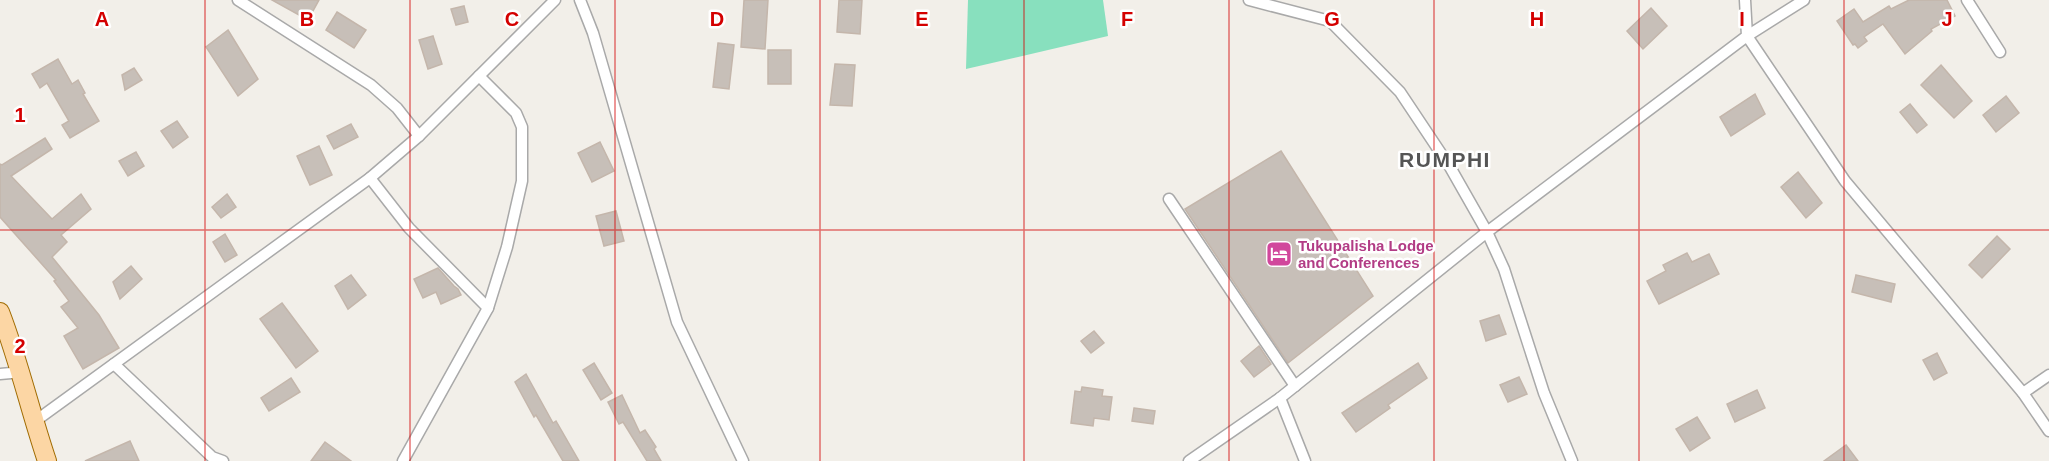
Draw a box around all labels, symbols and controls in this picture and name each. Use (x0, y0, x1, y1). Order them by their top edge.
text: A (95, 8, 109, 30)
text: B (300, 8, 314, 30)
text: C (505, 8, 519, 30)
text: D (710, 8, 724, 30)
text: E (915, 8, 929, 30)
text: F (1121, 8, 1133, 30)
text: G (1324, 8, 1340, 30)
text: H (1530, 8, 1544, 30)
text: I (1739, 8, 1745, 30)
text: J (1941, 8, 1953, 30)
text: 1 (14, 104, 26, 126)
district label: RUMPHI (1399, 148, 1491, 171)
place label: Tukupalisha Lodge and Conferences (1298, 237, 1434, 271)
hotel icon: Tukupalisha Lodge and Conferences (1264, 239, 1294, 269)
text: 2 (14, 335, 26, 357)

